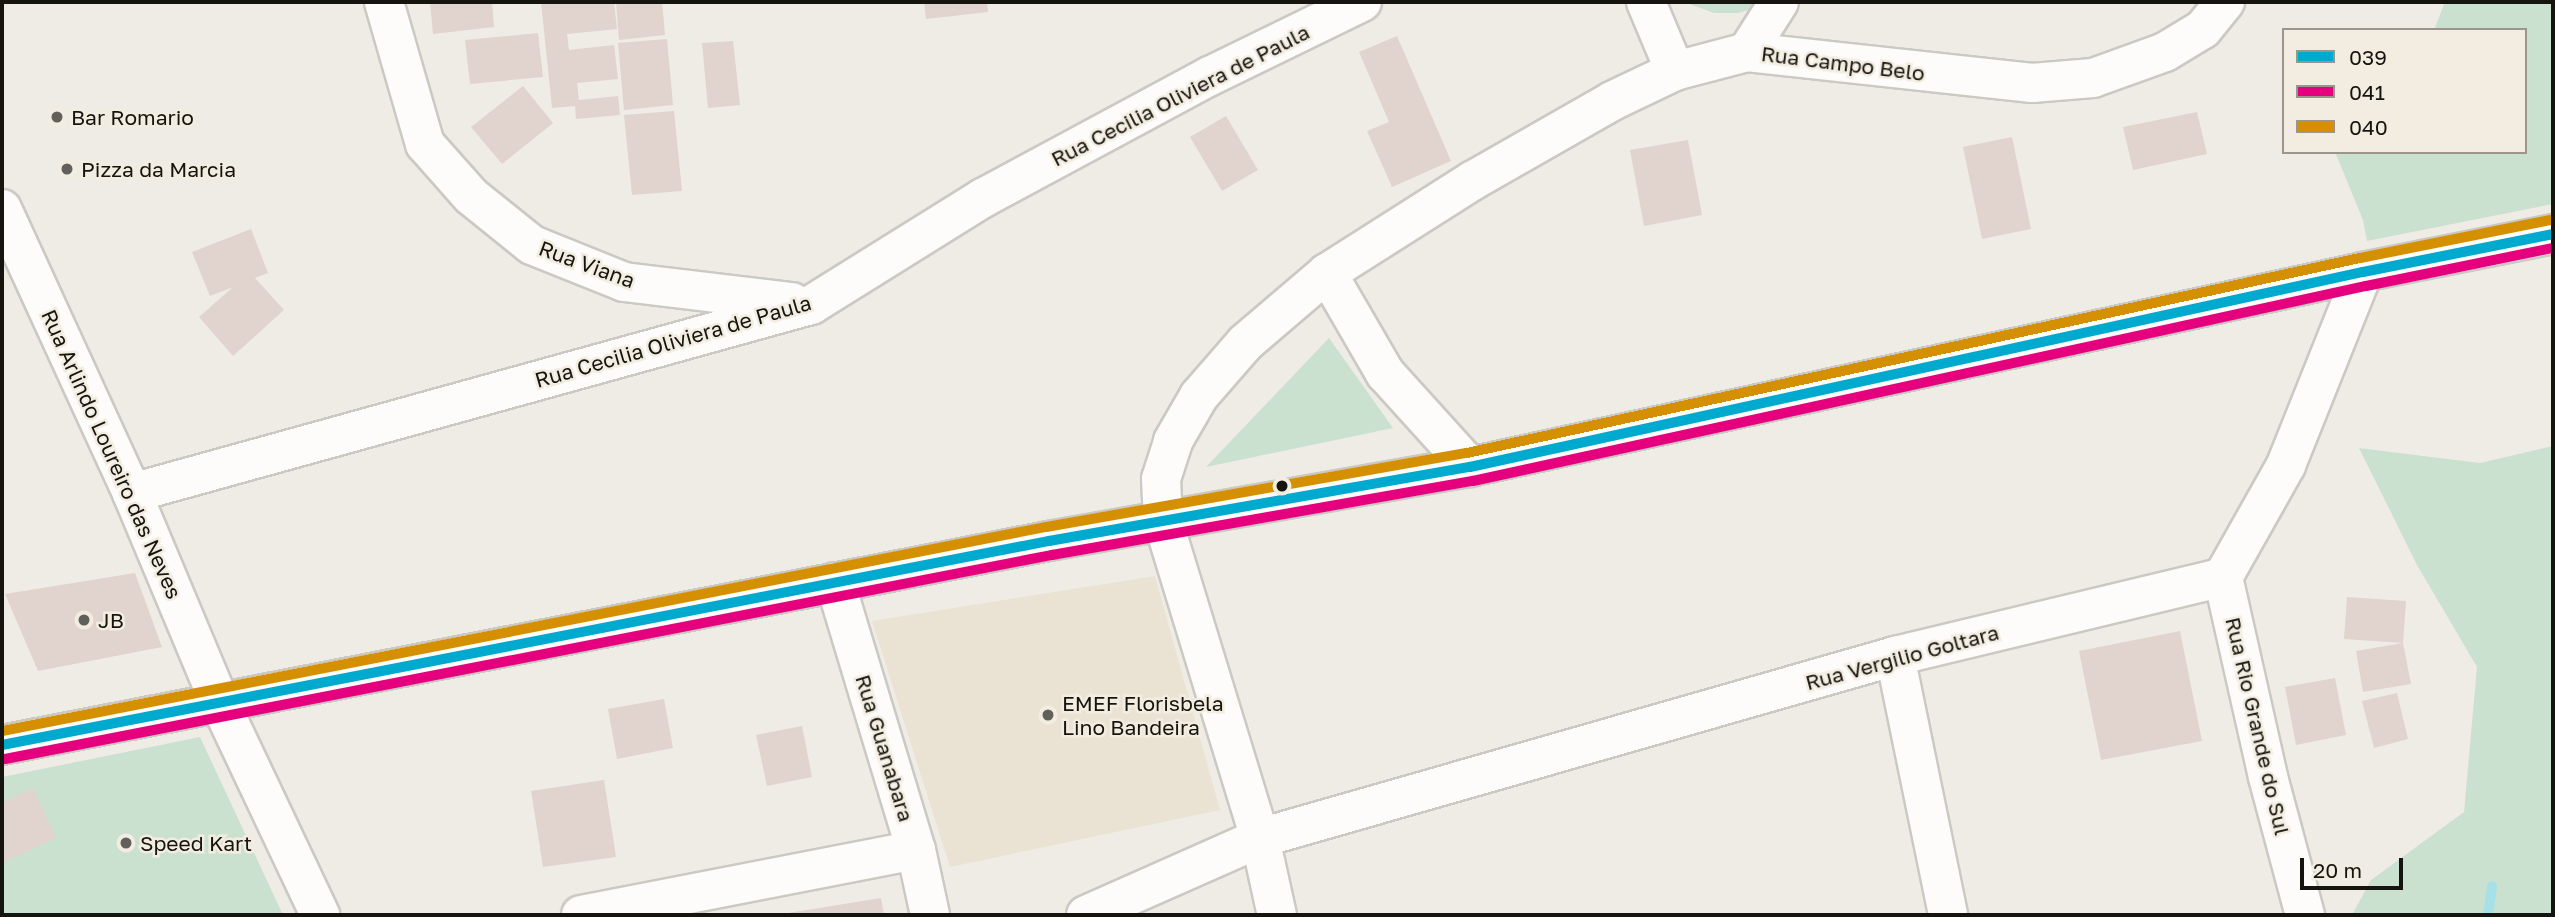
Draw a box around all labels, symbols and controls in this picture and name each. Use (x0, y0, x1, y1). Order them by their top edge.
street label: Rua Cecilia Oliviera de Paula (1047, 19, 1313, 171)
legend (2282, 28, 2527, 154)
street label: Rua Campo Belo (1760, 40, 1926, 86)
text: 039 (2349, 44, 2387, 70)
text: 041 (2349, 79, 2385, 105)
place label: Bar Romario (71, 104, 194, 130)
marker: Bar Romario (49, 109, 65, 125)
text: 040 (2349, 114, 2388, 140)
place label: Pizza da Marcia (81, 156, 236, 182)
marker: Pizza da Marcia (59, 161, 75, 177)
street label: Rua Viana (536, 235, 638, 293)
street label: Rua Cecilia Oliviera de Paula (532, 289, 814, 393)
street label: Rua Arlindo Loureiro das Neves (37, 305, 187, 603)
unlabelled marker (1275, 479, 1289, 493)
place label: JB (98, 607, 124, 633)
marker: JB (76, 612, 92, 628)
street label: Rua Rio Grande do Sul (2221, 615, 2295, 837)
street label: Rua Vergilio Goltara (1803, 619, 2001, 695)
street label: Rua Guanabara (851, 671, 919, 825)
place label: EMEF Florisbela Lino Bandeira (1062, 690, 1224, 740)
marker: EMEF Florisbela Lino Bandeira (1040, 707, 1056, 723)
place label: Speed Kart (140, 830, 252, 856)
marker: Speed Kart (118, 835, 134, 851)
scale bar (2303, 844, 2406, 888)
text: 20 m (2313, 857, 2362, 883)

